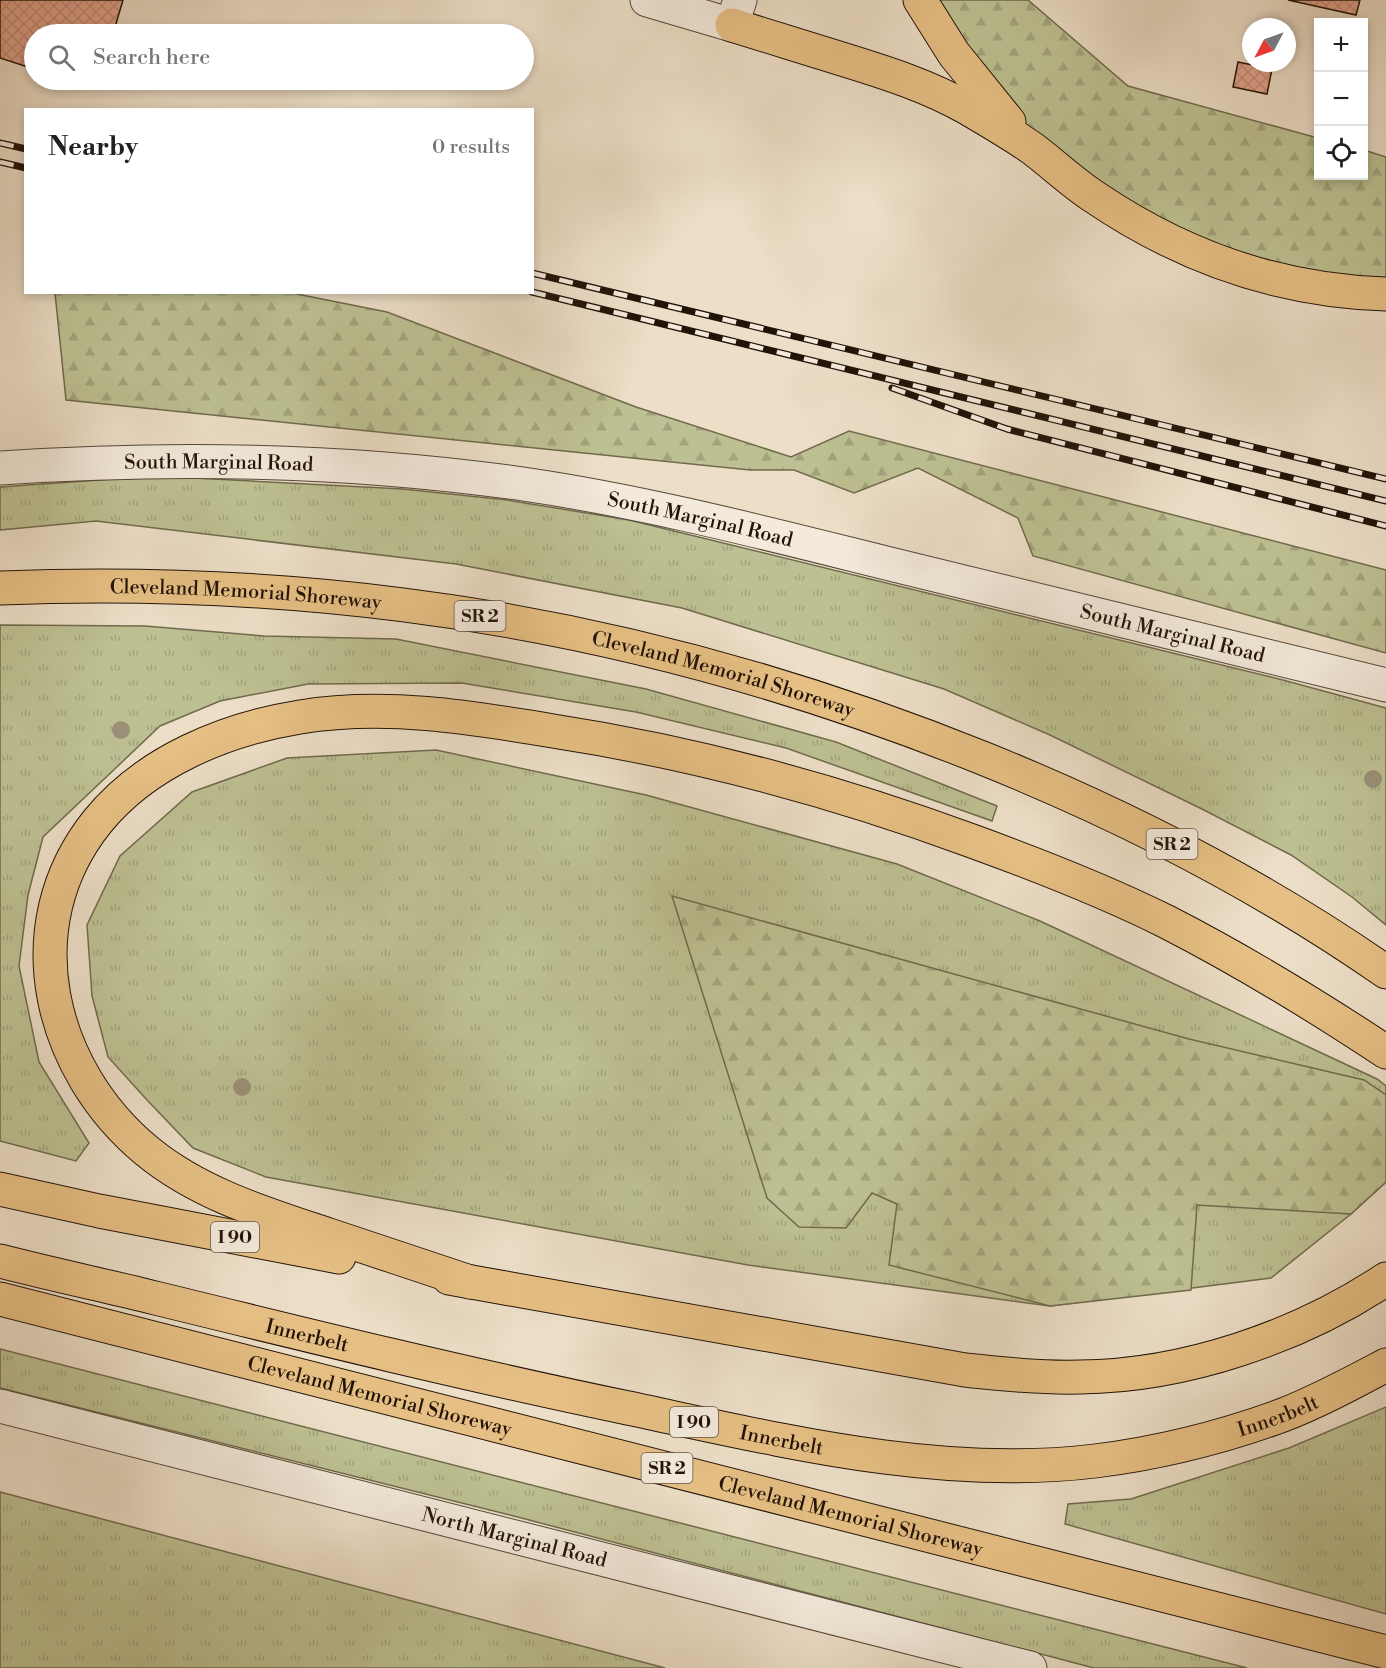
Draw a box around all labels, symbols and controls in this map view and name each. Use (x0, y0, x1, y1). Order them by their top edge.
north arrow (1242, 18, 1296, 72)
map controls (1314, 18, 1368, 180)
button: + (1314, 18, 1368, 72)
search box (24, 24, 534, 90)
icon: search (45, 41, 78, 74)
text: Search here (93, 44, 210, 71)
button: − (1314, 72, 1368, 126)
button: locate (1314, 126, 1368, 180)
text: Nearby (48, 131, 138, 163)
text: 0 results (432, 135, 510, 160)
street label: South Marginal Road (124, 450, 315, 478)
street label: South Marginal Road (605, 488, 796, 554)
street label: Cleveland Memorial Shoreway (110, 575, 383, 616)
street label: South Marginal Road (1077, 600, 1268, 669)
road number: SR 2 (454, 601, 506, 631)
street label: Cleveland Memorial Shoreway (589, 627, 858, 724)
road number: SR 2 (1146, 829, 1198, 859)
road number: I 90 (211, 1222, 259, 1252)
street label: Innerbelt (263, 1314, 351, 1359)
street label: Cleveland Memorial Shoreway (245, 1352, 515, 1443)
street label: Innerbelt (1235, 1390, 1323, 1444)
road number: I 90 (670, 1407, 718, 1437)
street label: Innerbelt (737, 1421, 825, 1462)
road number: SR 2 (642, 1453, 692, 1483)
street label: Cleveland Memorial Shoreway (716, 1471, 986, 1563)
street label: North Marginal Road (419, 1503, 610, 1574)

